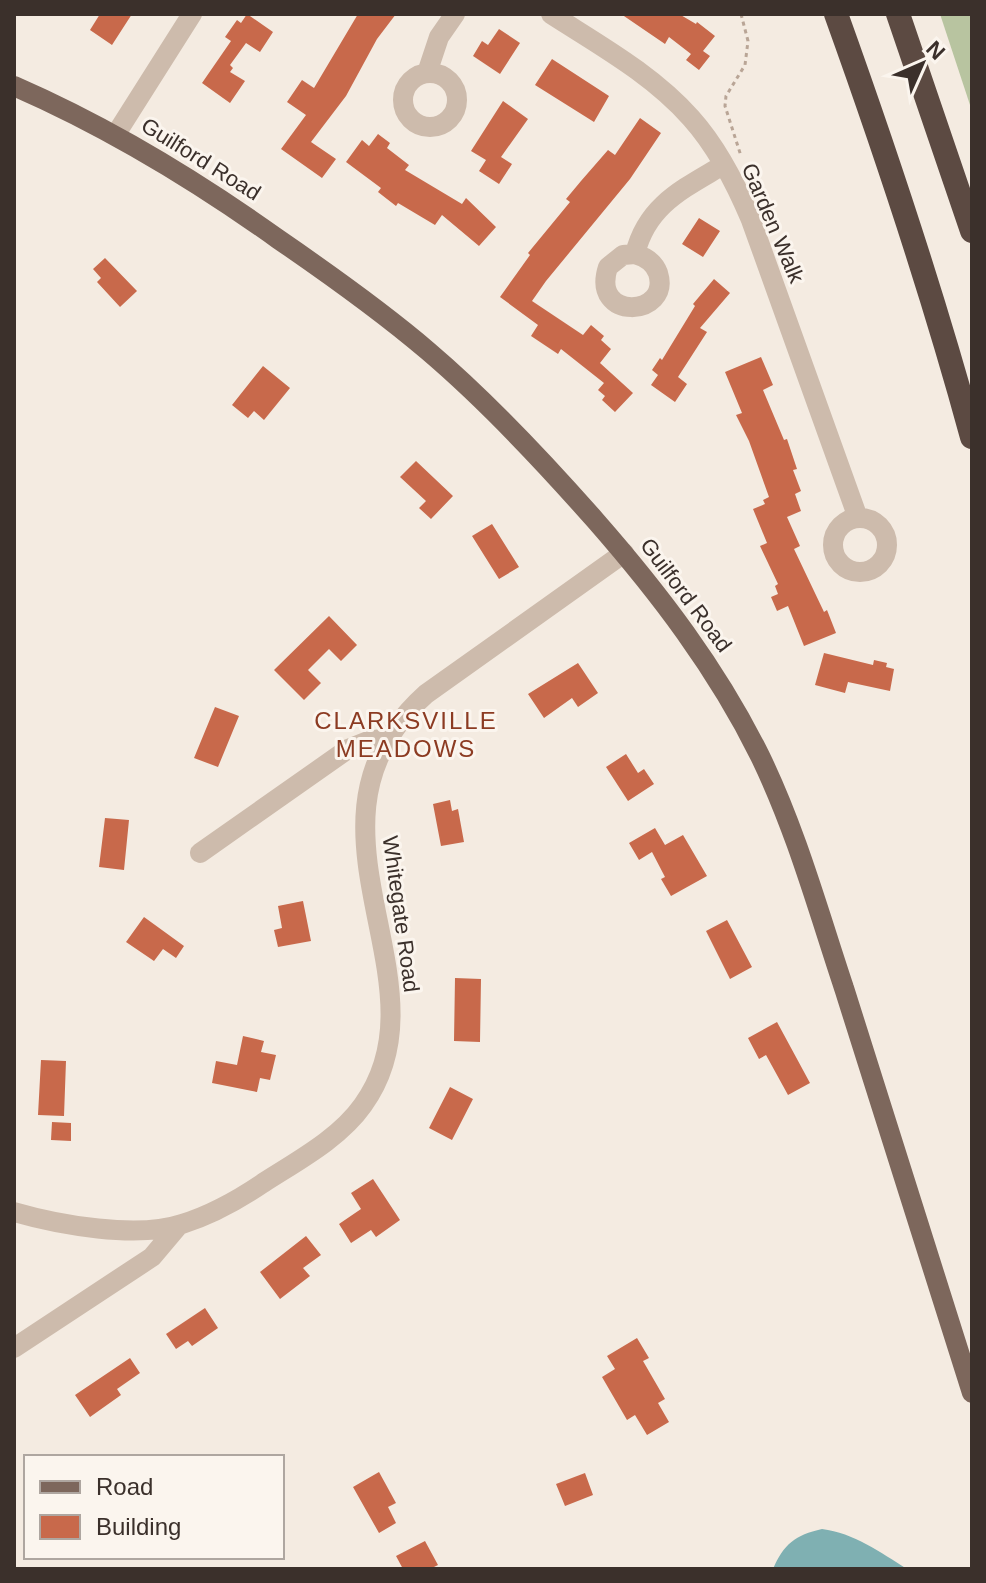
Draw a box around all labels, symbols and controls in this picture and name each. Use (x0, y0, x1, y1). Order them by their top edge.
north arrow (882, 24, 962, 104)
text: N (921, 36, 950, 65)
street label: Guilford Road (137, 112, 265, 206)
street label: Garden Walk (737, 159, 810, 288)
street label: Guilford Road (635, 533, 737, 657)
district label: CLARKSVILLE MEADOWS (314, 707, 498, 762)
street label: Whitegate Road (378, 834, 424, 994)
legend (24, 1455, 284, 1559)
text: Road (96, 1473, 153, 1500)
text: Building (96, 1513, 181, 1540)

